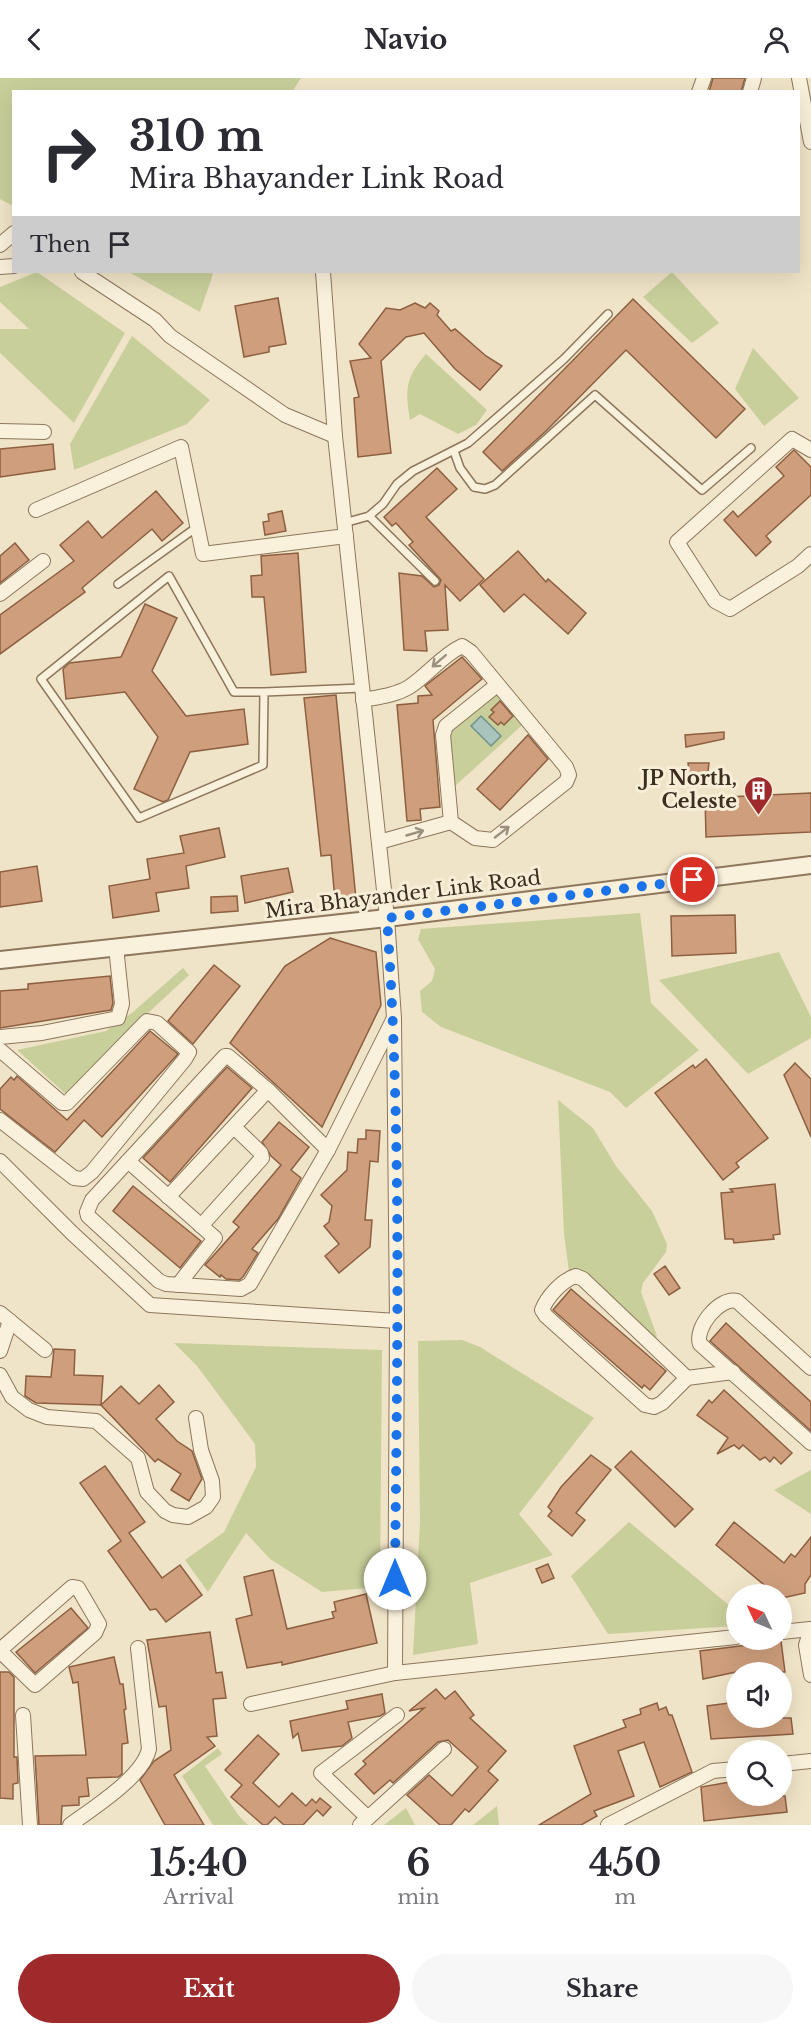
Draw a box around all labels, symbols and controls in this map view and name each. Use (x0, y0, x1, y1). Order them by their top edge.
icon: back (18, 23, 51, 56)
text: Navio (364, 23, 447, 56)
icon: person (760, 23, 793, 56)
text: 310 m (129, 110, 263, 162)
icon: right (30, 114, 108, 192)
text: Mira Bhayander Link Road (129, 162, 504, 195)
icon: arrive (103, 228, 136, 261)
text: Then (30, 231, 91, 258)
one-way arrow (432, 654, 447, 668)
place label: JP North, Celeste (637, 766, 737, 813)
building icon: JP North, Celeste (742, 774, 774, 816)
one-way arrow (494, 826, 510, 839)
one-way arrow (406, 827, 425, 838)
pin (667, 854, 718, 905)
icon: arrive (676, 863, 709, 896)
street label: Mira Bhayander Link Road (264, 865, 542, 923)
position arrow (363, 1547, 427, 1611)
north arrow (726, 1584, 792, 1650)
map controls (726, 1584, 792, 1806)
button: sound (726, 1662, 792, 1728)
button: search (726, 1740, 792, 1806)
text: 15:40 (149, 1841, 248, 1886)
text: 6 (406, 1841, 431, 1886)
text: 450 (589, 1841, 661, 1886)
text: Arrival (163, 1885, 234, 1909)
text: min (397, 1885, 439, 1909)
text: m (614, 1885, 636, 1909)
button: Exit (18, 1954, 400, 2023)
button: Share (412, 1954, 793, 2023)

